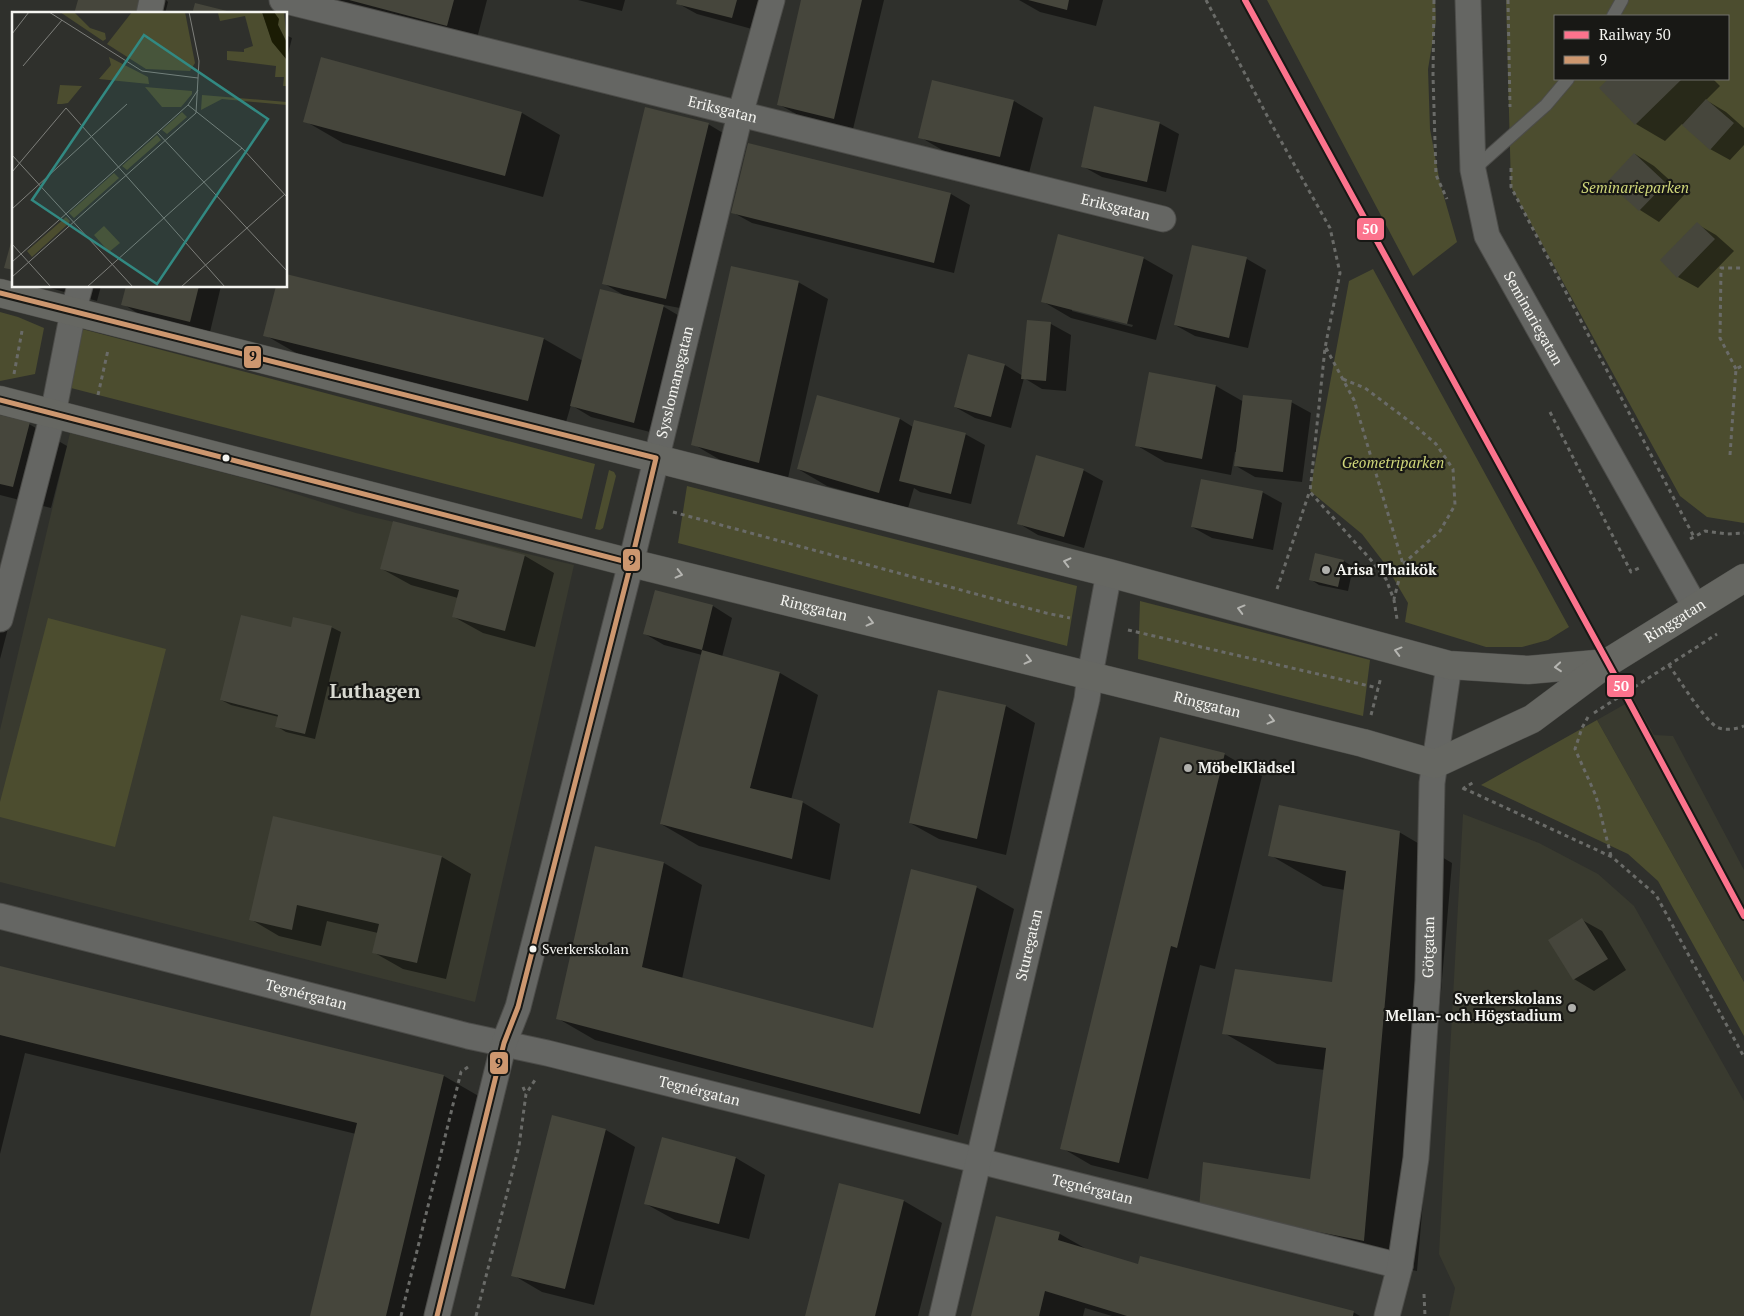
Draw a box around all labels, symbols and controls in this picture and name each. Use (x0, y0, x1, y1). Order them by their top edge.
inset map (12, 12, 288, 288)
legend (1554, 15, 1729, 80)
text: Railway 50 (1599, 24, 1671, 44)
text: 9 (1599, 49, 1607, 69)
street label: Eriksgatan (686, 90, 760, 127)
park label: Seminarieparken (1581, 177, 1689, 197)
street label: Eriksgatan (1079, 188, 1153, 225)
line badge: 50 (1356, 217, 1385, 241)
text: 50 (1362, 219, 1378, 238)
street label: Seminariegatan (1500, 267, 1569, 369)
street label: Sysslomansgatan (651, 324, 697, 440)
line badge: 9 (243, 345, 262, 369)
text: 9 (249, 346, 257, 365)
park label: Geometriparken (1342, 452, 1444, 472)
unlabelled marker (221, 453, 231, 463)
line badge: 9 (622, 548, 641, 572)
text: 9 (628, 550, 636, 569)
one-way arrow (1062, 557, 1071, 568)
place label: Arisa Thaikök (1336, 559, 1437, 579)
marker: Arisa Thaikök (1320, 564, 1332, 576)
one-way arrow (674, 568, 683, 579)
street label: Ringgatan (778, 589, 850, 625)
street label: Ringgatan (1640, 593, 1709, 647)
one-way arrow (1237, 604, 1245, 614)
one-way arrow (866, 616, 874, 626)
one-way arrow (1394, 647, 1402, 657)
one-way arrow (1024, 654, 1033, 665)
one-way arrow (1554, 662, 1562, 673)
line badge: 50 (1606, 674, 1635, 698)
text: 50 (1613, 676, 1629, 695)
district label: Luthagen (330, 677, 421, 704)
street label: Ringgatan (1172, 686, 1243, 722)
one-way arrow (1267, 714, 1276, 725)
place label: MöbelKlädsel (1198, 757, 1296, 777)
marker: MöbelKlädsel (1182, 762, 1194, 774)
street label: Sturegatan (1010, 907, 1046, 983)
street label: Götgatan (1417, 916, 1438, 978)
place label: Sverkerskolan (542, 939, 629, 958)
marker: Sverkerskolan (528, 944, 538, 954)
street label: Tegnérgatan (263, 973, 349, 1014)
place label: Sverkerskolans Mellan- och Högstadium (1385, 988, 1562, 1025)
marker: Sverkerskolans Mellan- och Högstadium (1566, 1002, 1578, 1014)
line badge: 9 (489, 1051, 509, 1075)
text: 9 (495, 1053, 503, 1072)
street label: Tegnérgatan (657, 1070, 743, 1110)
street label: Tegnérgatan (1050, 1168, 1136, 1208)

